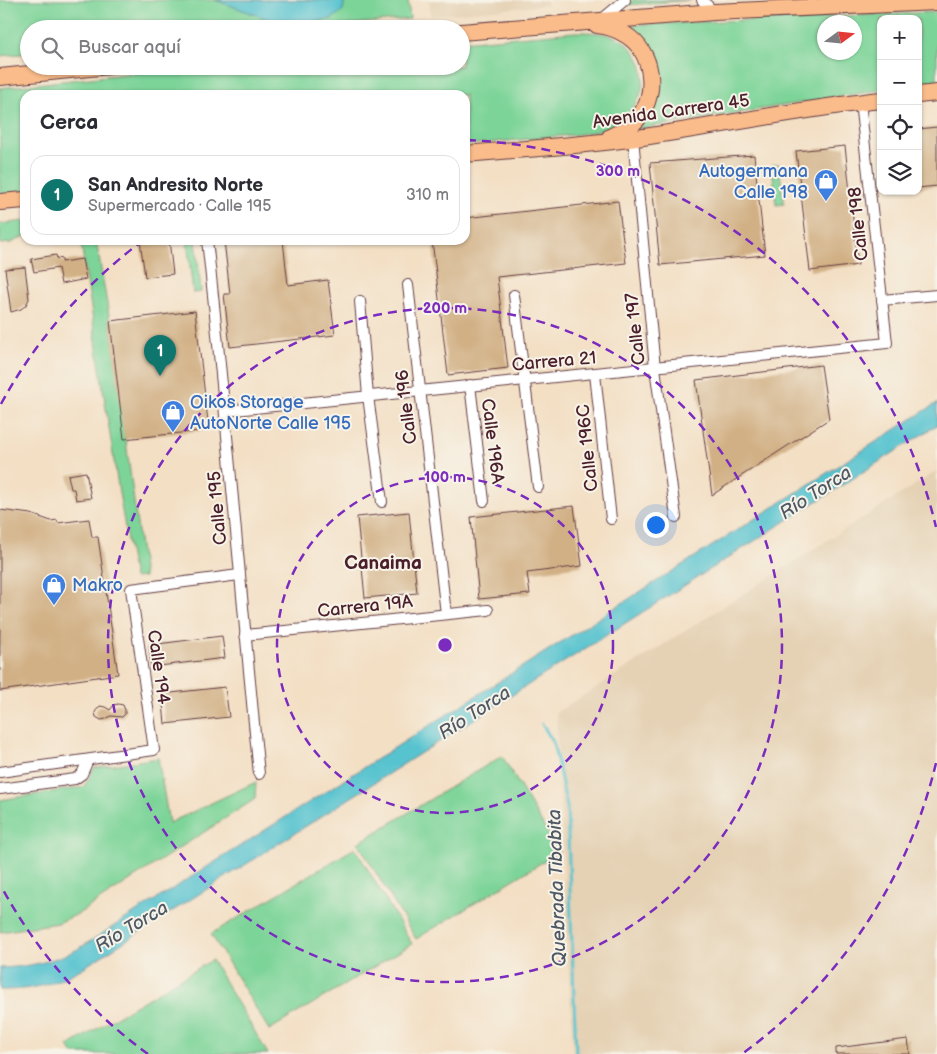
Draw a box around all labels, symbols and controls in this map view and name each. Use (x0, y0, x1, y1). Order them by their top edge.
north arrow (817, 15, 862, 60)
map controls (877, 15, 922, 195)
button: + (877, 15, 922, 60)
search box (20, 20, 470, 75)
icon: search (38, 34, 66, 62)
text: Buscar aquí (78, 36, 181, 59)
button: − (877, 60, 922, 105)
street label: Avenida Carrera 45 (591, 90, 751, 133)
button: locate (877, 105, 922, 150)
text: Cerca (40, 110, 98, 135)
button: layers (877, 150, 922, 195)
place label: Autogermana Calle 198 (699, 161, 808, 203)
text: 300 m (596, 162, 640, 181)
shop icon: Autogermana Calle 198 (813, 168, 839, 202)
text: San Andresito Norte (88, 174, 263, 197)
text: 1 (54, 186, 60, 205)
text: 310 m (406, 186, 449, 205)
street label: Calle 198 (844, 186, 873, 262)
text: Supermercado · Calle 195 (88, 197, 271, 216)
street label: Calle 197 (621, 292, 650, 366)
text: 200 m (423, 299, 467, 318)
pin: 1 (144, 335, 176, 376)
street label: Carrera 21 (511, 347, 597, 376)
street label: Calle 196 (392, 369, 421, 445)
place label: Oikos Storage AutoNorte Calle 195 (190, 392, 351, 434)
street label: Calle 196A (477, 397, 508, 485)
shop icon: Oikos Storage AutoNorte Calle 195 (160, 399, 186, 433)
street label: Calle 196C (572, 403, 603, 493)
water label: Río Torca (775, 461, 856, 525)
text: 100 m (424, 468, 466, 487)
street label: Calle 195 (204, 470, 231, 546)
your location (643, 512, 669, 538)
district label: Canaima (344, 552, 422, 575)
shop icon: Makro (41, 572, 67, 606)
place label: Makro (72, 575, 123, 596)
street label: Carrera 19A (316, 591, 414, 622)
street label: Calle 194 (143, 629, 174, 706)
centre of rings (436, 636, 454, 654)
water label: Río Torca (434, 681, 515, 745)
water label: Quebrada Tibabita (543, 809, 572, 967)
water label: Río Torca (91, 897, 173, 958)

